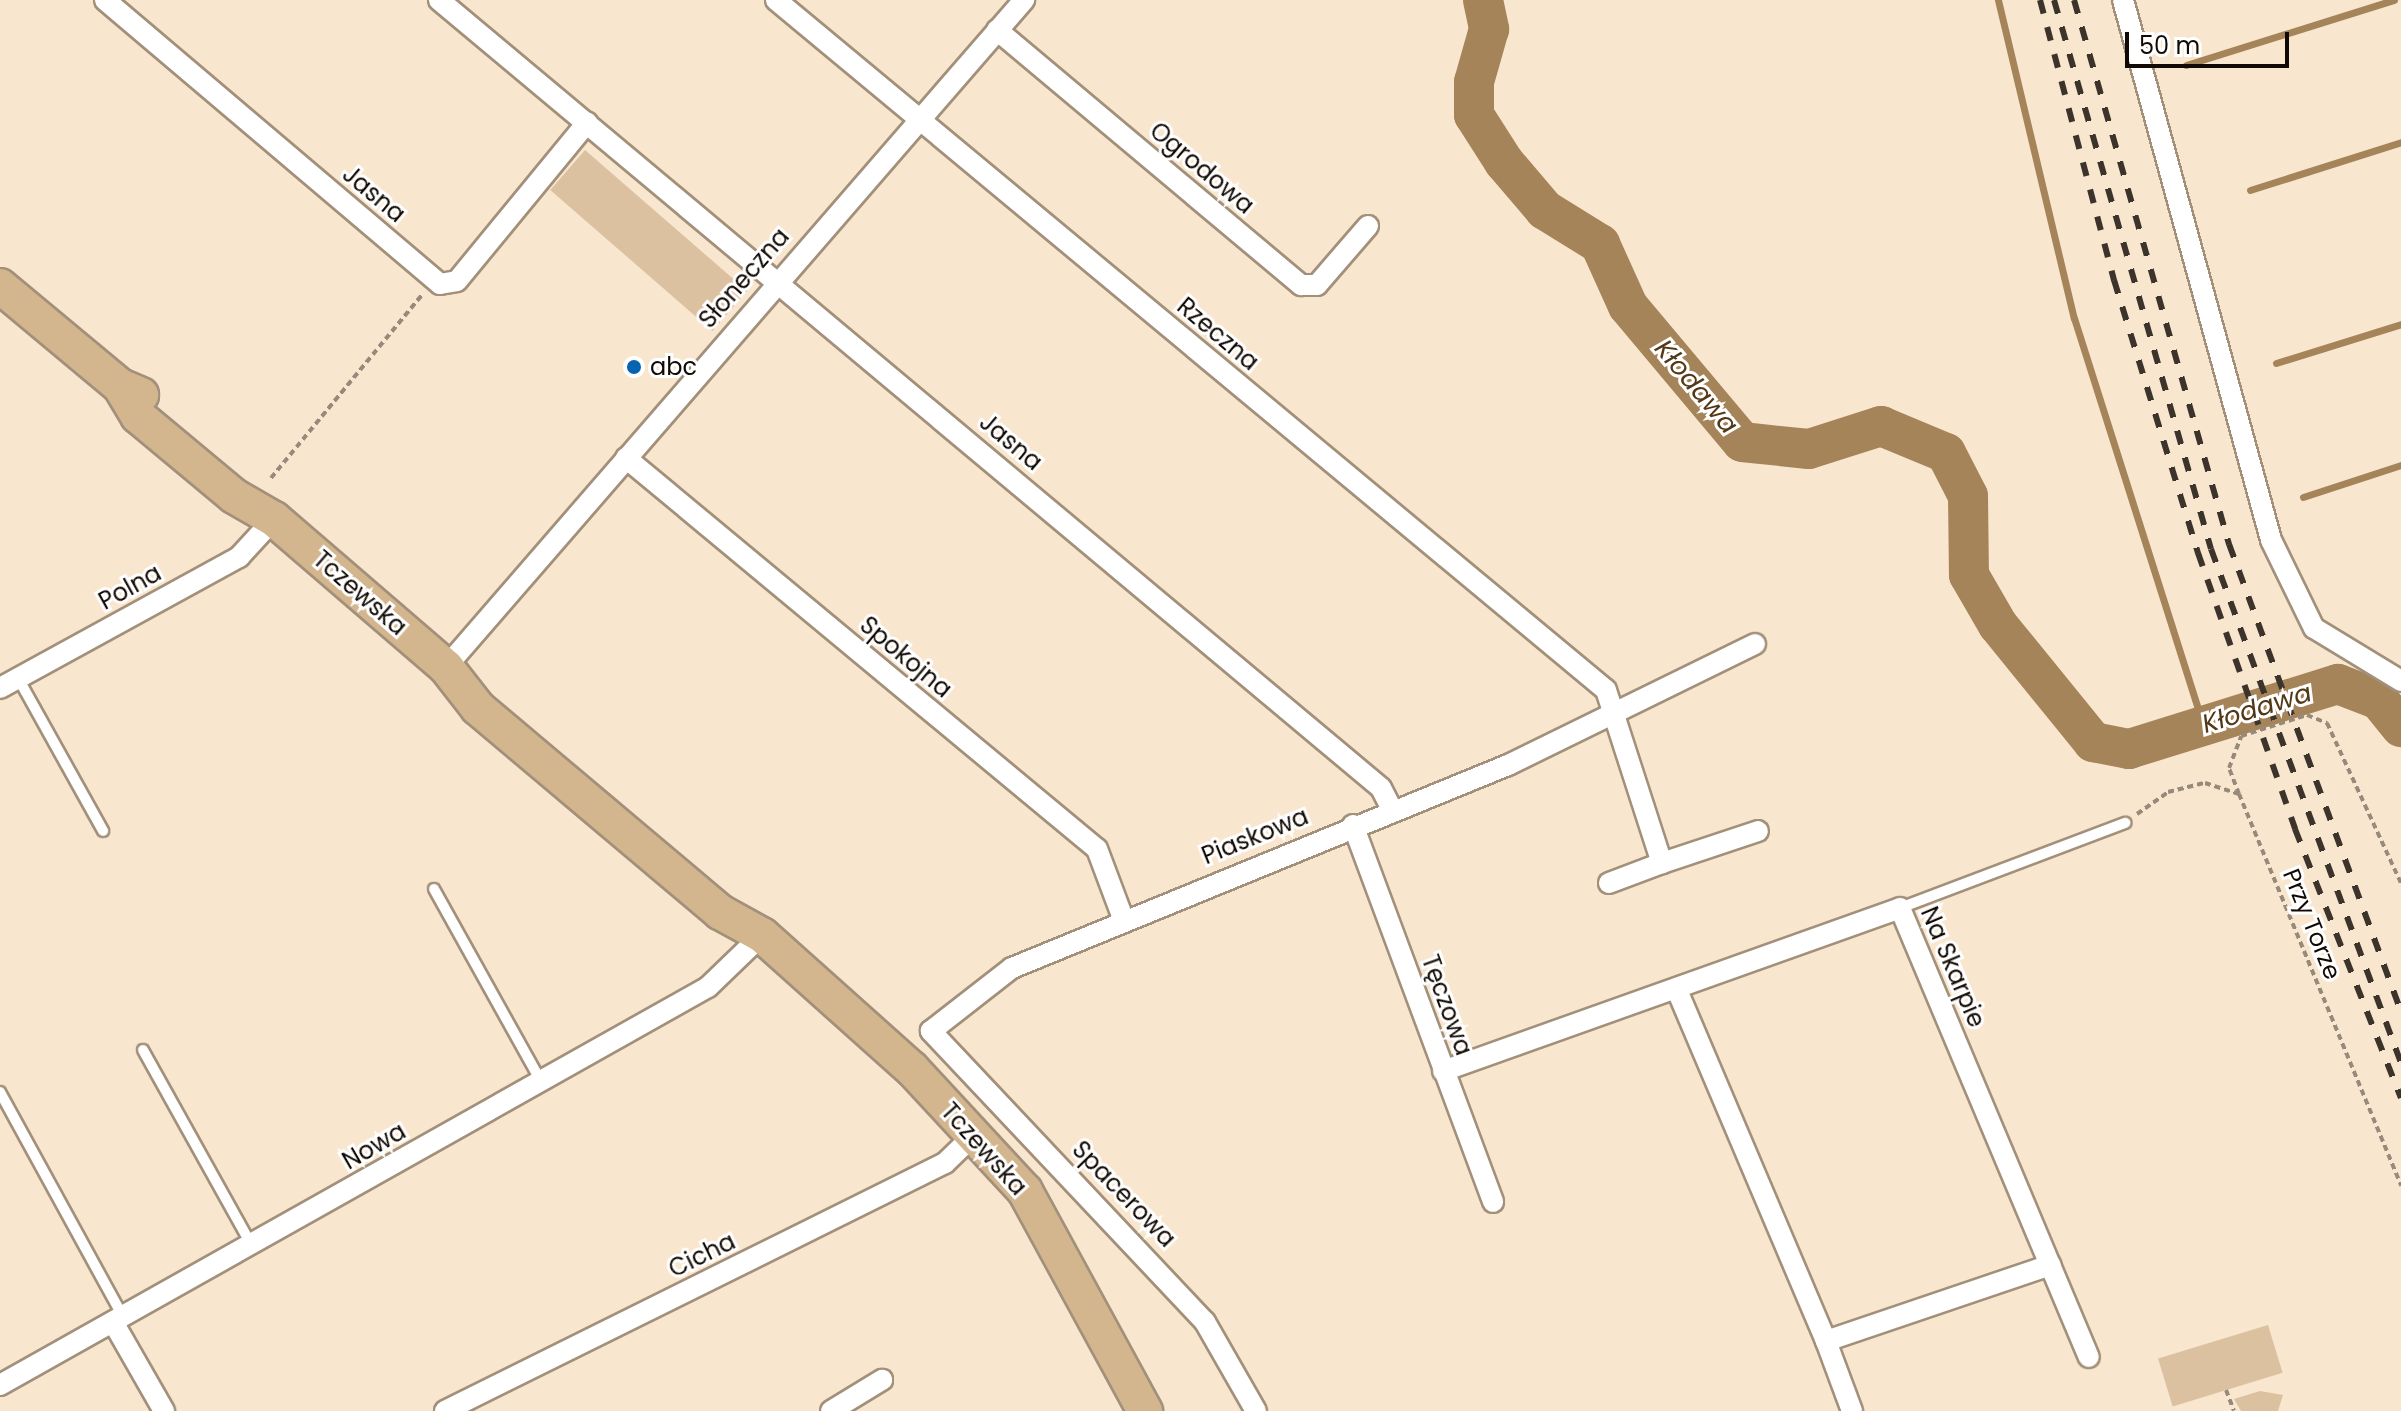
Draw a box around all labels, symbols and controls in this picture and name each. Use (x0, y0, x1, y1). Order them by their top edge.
scale bar (2129, 16, 2293, 66)
text: 50 m (2139, 29, 2200, 62)
street label: Ogrodowa (1144, 116, 1260, 220)
street label: Jasna (337, 159, 411, 229)
street label: Słoneczna (693, 222, 795, 334)
street label: Rzeczna (1171, 292, 1265, 376)
water label: Kłodawa (1648, 334, 1744, 440)
place label: abc (650, 353, 697, 381)
marker: abc (625, 358, 643, 376)
street label: Jasna (974, 407, 1048, 477)
street label: Tczewska (307, 545, 413, 641)
street label: Polna (94, 558, 166, 616)
street label: Spokojna (854, 610, 958, 704)
water label: Kłodawa (2199, 678, 2315, 740)
street label: Piaskowa (1198, 802, 1312, 870)
street label: Przy Torze (2277, 864, 2347, 984)
street label: Na Skarpie (1915, 902, 1991, 1032)
street label: Tęczowa (1416, 951, 1478, 1059)
street label: Tczewska (935, 1097, 1033, 1201)
street label: Nowa (337, 1116, 411, 1176)
street label: Spacerowa (1066, 1135, 1182, 1253)
street label: Cicha (664, 1227, 740, 1283)

